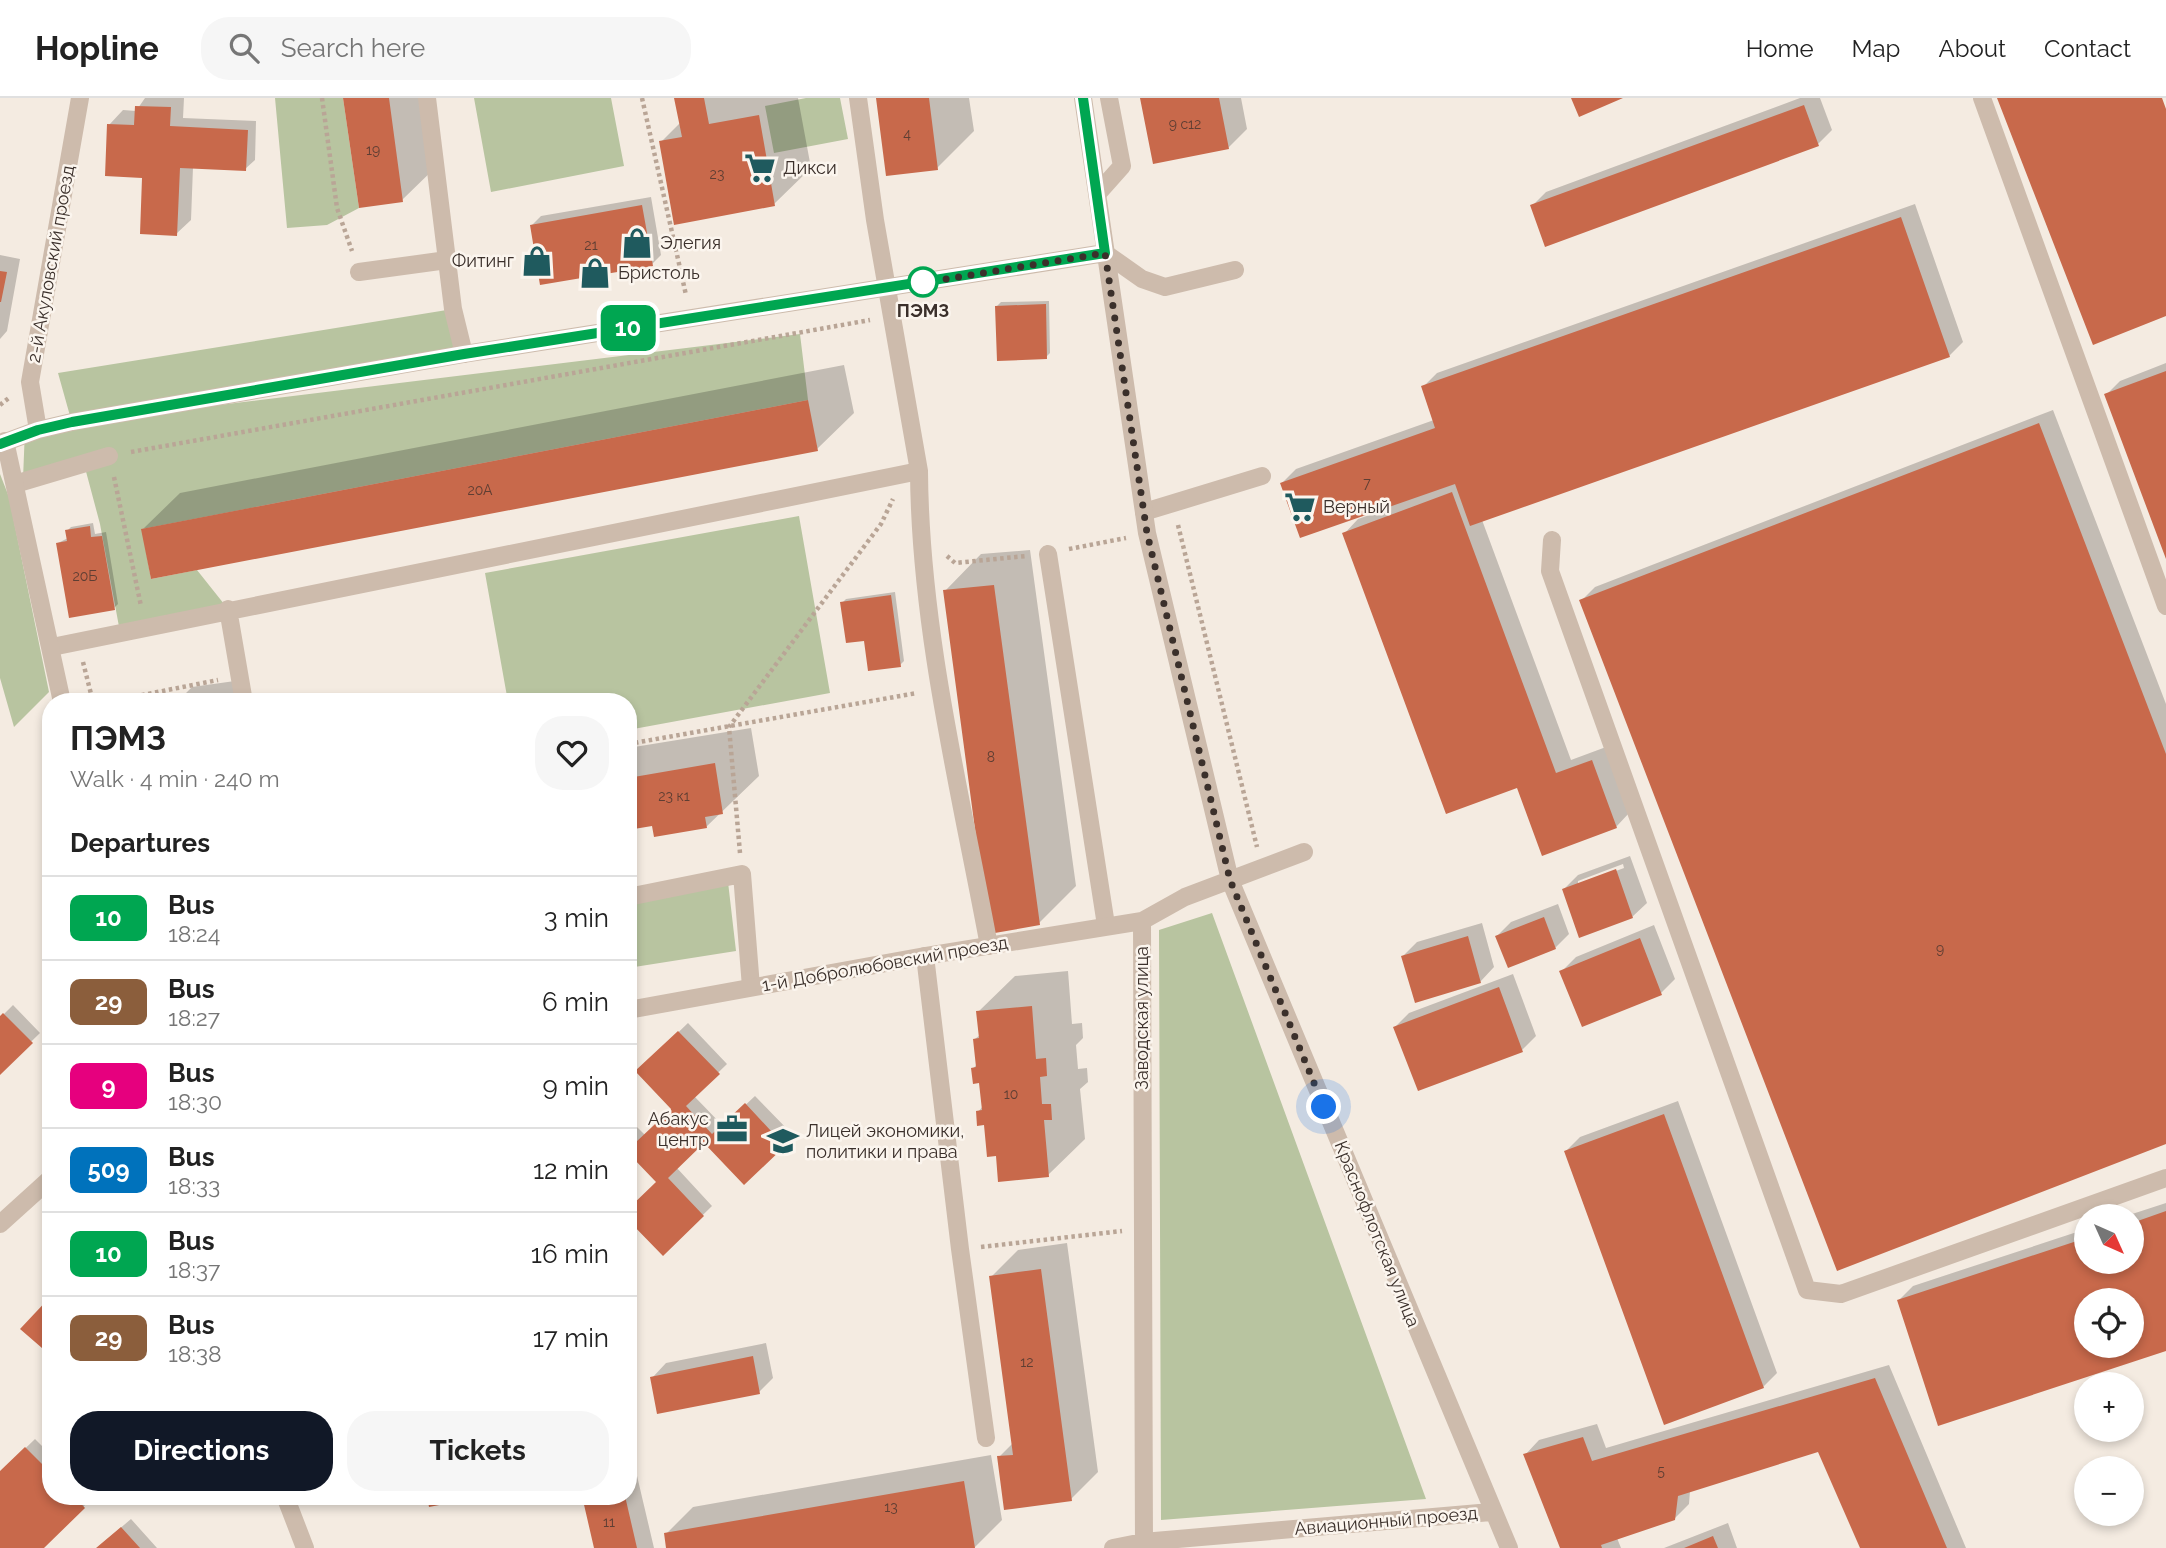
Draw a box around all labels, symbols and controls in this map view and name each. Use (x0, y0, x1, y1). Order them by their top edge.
search box (201, 17, 691, 80)
text: Hopline (35, 29, 159, 68)
icon: search (225, 29, 263, 67)
text: Search here (281, 33, 425, 63)
text: Home (1746, 34, 1814, 63)
text: Map (1852, 34, 1900, 63)
text: About (1938, 34, 2006, 63)
text: Contact (2044, 34, 2131, 63)
house number: 9 с12 (1169, 116, 1201, 132)
house number: 4 (903, 126, 911, 142)
house number: 19 (366, 142, 380, 158)
supermarket icon: Дикси (743, 151, 777, 185)
place label: Дикси (783, 157, 837, 178)
street label: 2-й Акуловский проезд (23, 164, 78, 364)
house number: 23 (710, 166, 724, 182)
shop icon: Элегия (620, 226, 654, 260)
place label: Элегия (660, 232, 721, 253)
house number: 21 (584, 237, 598, 253)
shop icon: Фитинг (520, 244, 554, 278)
place label: Фитинг (452, 250, 514, 271)
shop icon: Бристоль (578, 256, 612, 290)
place label: Бристоль (618, 262, 700, 283)
marker: ПЭМЗ (908, 267, 938, 297)
place label: ПЭМЗ (897, 300, 949, 321)
line badge: 10 (596, 305, 660, 351)
text: 10 (615, 313, 641, 342)
house number: 7 (1363, 475, 1371, 491)
house number: 20А (467, 482, 493, 498)
supermarket icon: Верный (1283, 490, 1317, 524)
place label: Верный (1323, 496, 1390, 517)
house number: 20Б (73, 568, 98, 584)
button: heart (535, 716, 609, 790)
text: ПЭМЗ (70, 719, 166, 758)
house number: 8 (987, 749, 995, 765)
text: Walk · 4 min · 240 m (70, 765, 280, 792)
house number: 23 к1 (658, 788, 690, 804)
text: Departures (70, 828, 210, 858)
text: Bus (168, 890, 215, 920)
text: 10 (95, 903, 122, 932)
text: 3 min (544, 903, 609, 933)
text: 18:24 (168, 920, 220, 947)
street label: 1-й Добролюбовский проезд (760, 932, 1010, 995)
house number: 9 (1936, 941, 1944, 957)
street label: Заводская улица (1131, 946, 1152, 1090)
text: Bus (168, 974, 215, 1004)
text: 29 (95, 987, 122, 1016)
text: 6 min (542, 987, 609, 1017)
text: 18:27 (168, 1004, 220, 1031)
text: Bus (168, 1058, 215, 1088)
text: 9 (101, 1071, 116, 1100)
text: 9 min (542, 1071, 609, 1101)
house number: 10 (1004, 1086, 1018, 1102)
text: 18:30 (168, 1088, 222, 1115)
your location (1306, 1089, 1341, 1124)
place label: Абакус центр (648, 1108, 709, 1150)
office icon: Абакус центр (715, 1112, 749, 1146)
place label: Лицей экономики, политики и права (806, 1120, 964, 1162)
school or university icon: Лицей экономики, политики и права (766, 1124, 800, 1158)
street label: Краснофлотская улица (1330, 1138, 1424, 1330)
text: Bus (168, 1142, 215, 1172)
text: 509 (87, 1155, 130, 1184)
text: 12 min (533, 1155, 609, 1185)
text: 18:33 (168, 1172, 220, 1199)
north arrow (2074, 1204, 2144, 1274)
map controls (2074, 1204, 2144, 1526)
text: Bus (168, 1226, 215, 1256)
text: 10 (95, 1239, 122, 1268)
text: 16 min (531, 1239, 609, 1269)
text: 18:37 (168, 1256, 220, 1283)
button: locate (2074, 1288, 2144, 1358)
text: Bus (168, 1310, 215, 1340)
text: 29 (95, 1323, 122, 1352)
text: 17 min (533, 1323, 609, 1353)
text: 18:38 (168, 1340, 222, 1367)
house number: 12 (1020, 1354, 1034, 1370)
button: + (2074, 1372, 2144, 1442)
button: Directions (70, 1411, 333, 1491)
button: Tickets (347, 1411, 609, 1491)
button: − (2074, 1456, 2144, 1526)
house number: 5 (1657, 1463, 1665, 1479)
house number: 13 (884, 1499, 898, 1515)
street label: Авиационный проезд (1293, 1502, 1478, 1539)
house number: 11 (603, 1514, 615, 1530)

